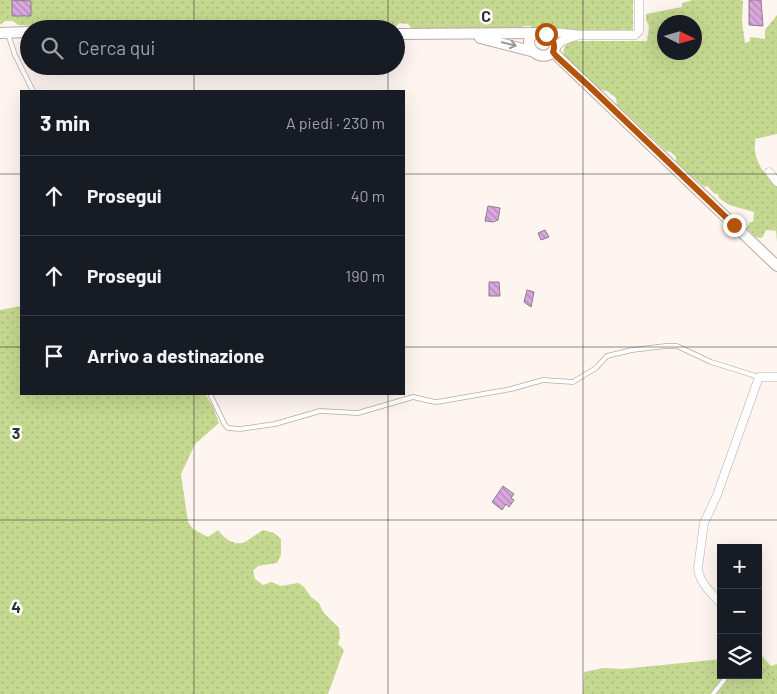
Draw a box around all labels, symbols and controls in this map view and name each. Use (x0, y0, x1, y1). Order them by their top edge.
text: C (481, 6, 491, 25)
north arrow (657, 15, 702, 60)
search box (20, 20, 405, 75)
route start (535, 23, 558, 46)
icon: search (38, 34, 66, 62)
text: Cerca qui (78, 36, 155, 59)
one-way arrow (500, 40, 516, 50)
text: 3 min (40, 110, 90, 135)
text: A piedi · 230 m (286, 113, 385, 132)
icon: ahead (40, 182, 68, 210)
text: Prosegui (87, 184, 162, 207)
text: 40 m (351, 186, 385, 205)
route end (723, 214, 746, 237)
icon: ahead (40, 262, 68, 290)
text: Prosegui (87, 264, 162, 287)
text: 190 m (346, 266, 385, 285)
icon: arrive (40, 342, 68, 370)
text: Arrivo a destinazione (87, 344, 265, 367)
text: 3 (12, 423, 20, 442)
map controls (717, 544, 762, 679)
button: + (717, 544, 762, 589)
button: − (717, 589, 762, 634)
text: 4 (11, 597, 21, 616)
button: layers (717, 634, 762, 679)

